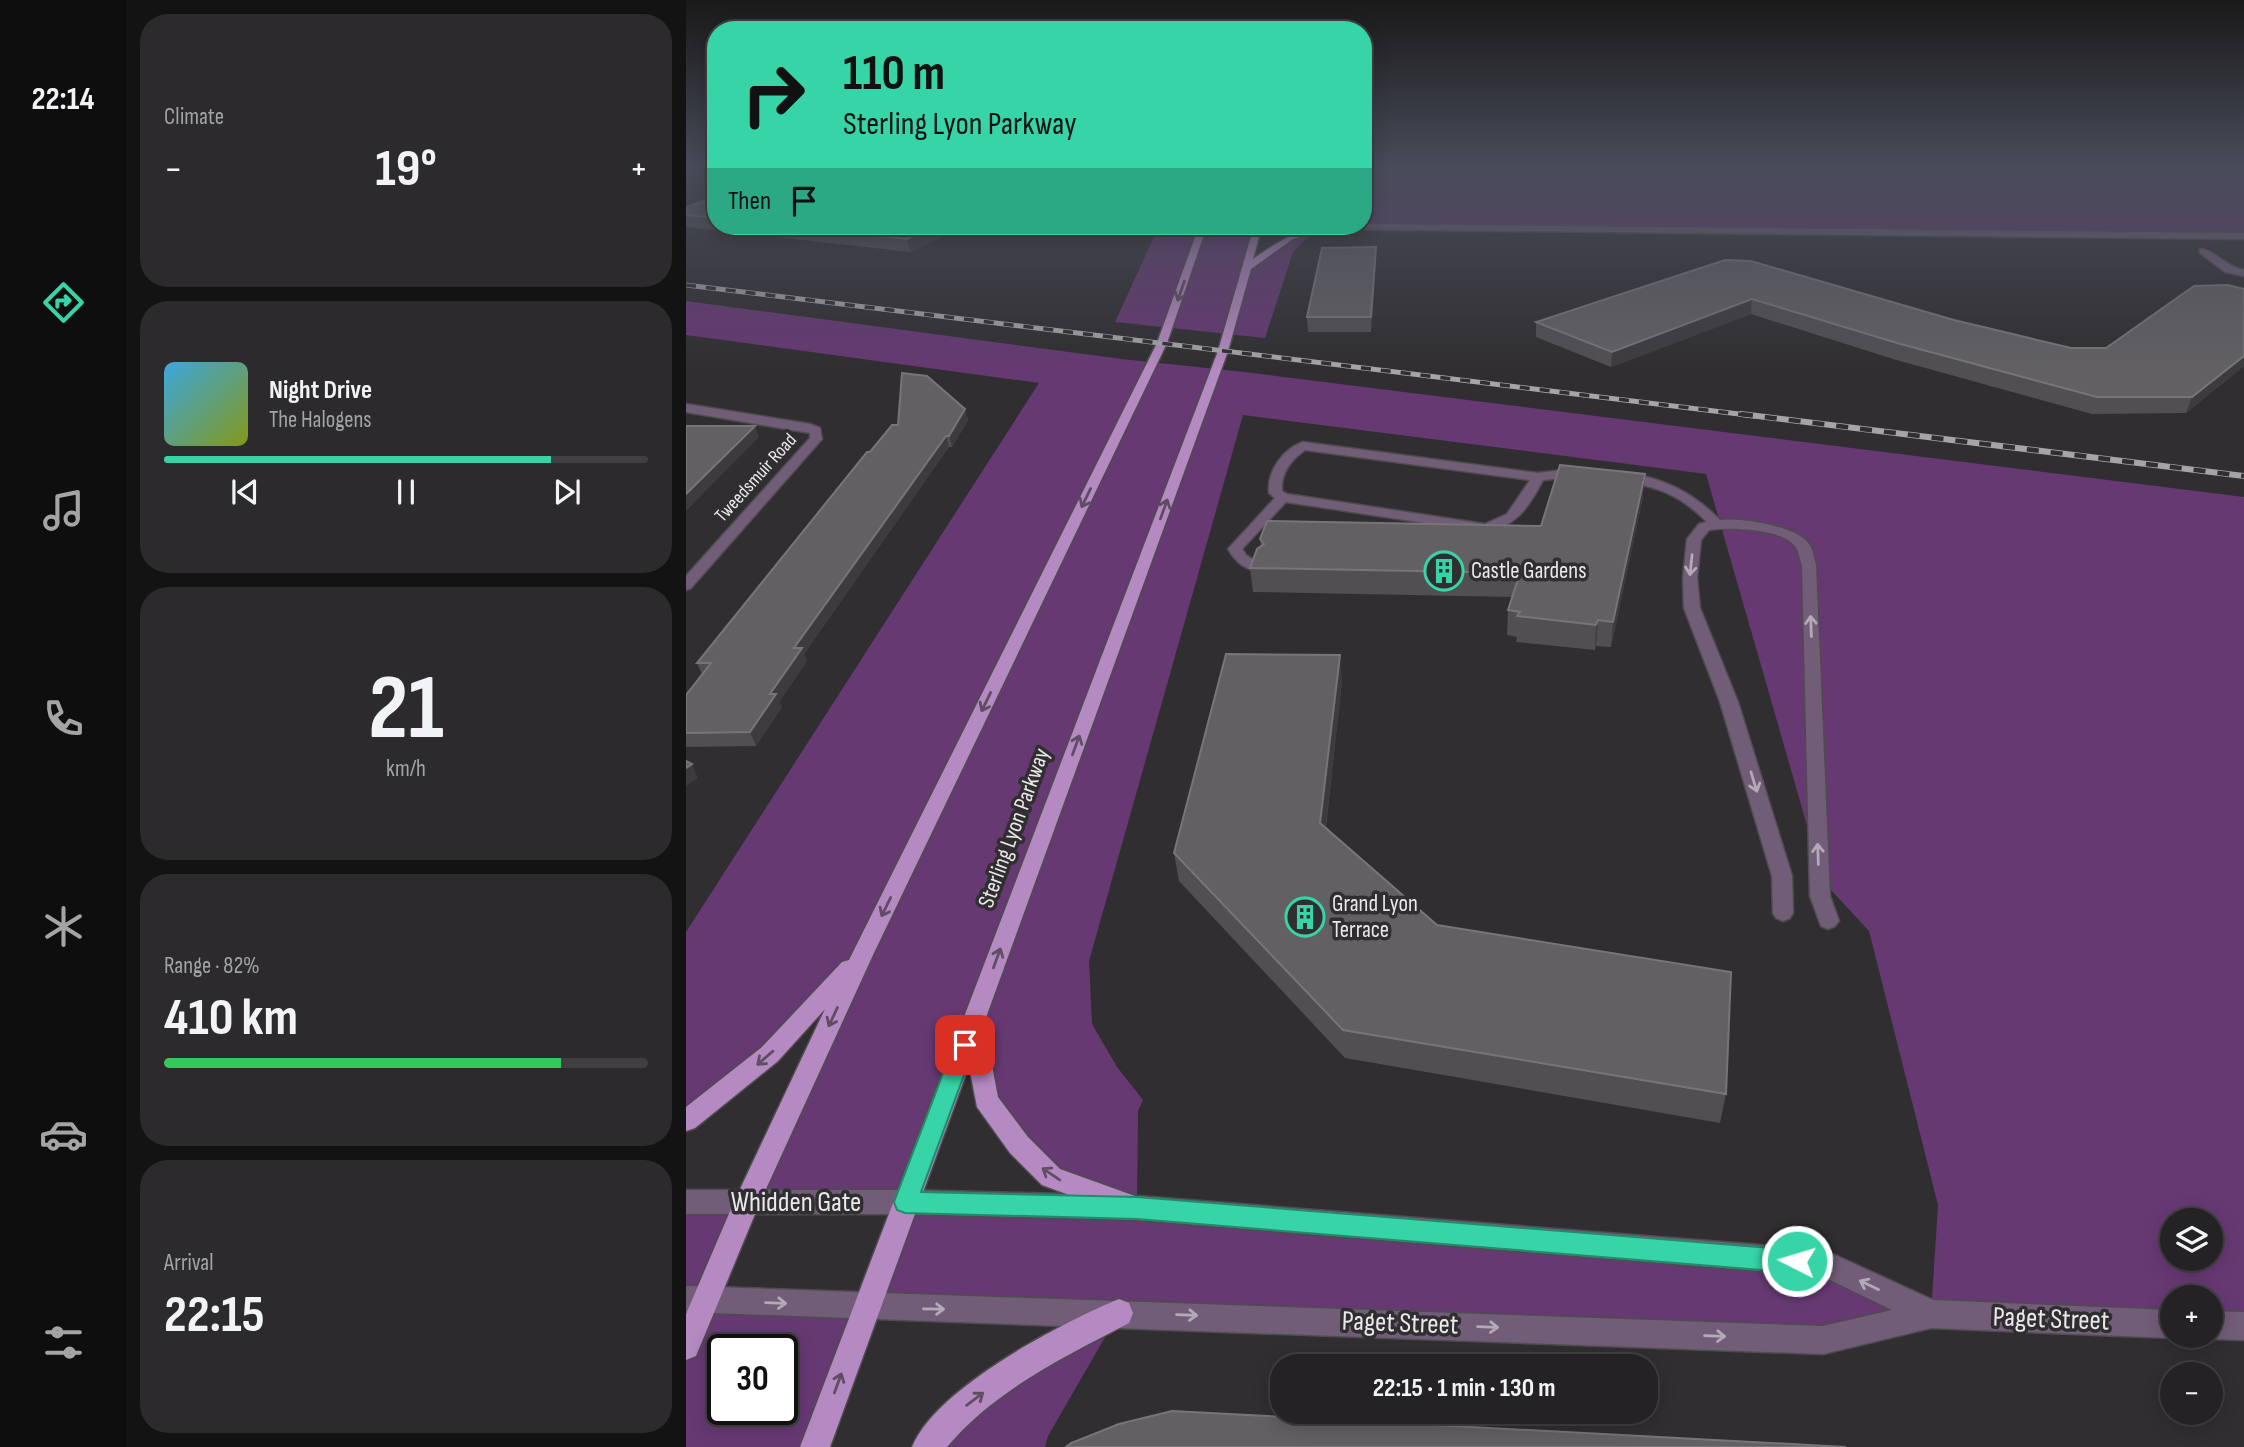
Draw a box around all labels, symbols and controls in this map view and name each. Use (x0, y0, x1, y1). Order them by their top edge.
text: 110 m (843, 45, 945, 104)
icon: right (728, 49, 819, 140)
text: 22:14 (32, 80, 94, 119)
text: Climate (164, 103, 224, 131)
text: Sterling Lyon Parkway (843, 105, 1077, 144)
text: 19° (375, 138, 437, 201)
text: − (164, 147, 183, 192)
text: + (629, 147, 648, 192)
icon: arrive (785, 182, 823, 220)
text: Then (728, 186, 771, 217)
icon: directions (39, 278, 88, 327)
one-way arrow (1174, 280, 1186, 302)
text: Night Drive (269, 375, 372, 406)
text: The Halogens (269, 406, 372, 434)
street label: Tweedsmuir Road (710, 429, 802, 527)
icon: previous (226, 473, 264, 511)
icon: pause (387, 473, 425, 511)
icon: next (548, 473, 586, 511)
icon: music (39, 486, 88, 535)
one-way arrow (1079, 487, 1093, 508)
one-way arrow (1159, 498, 1171, 520)
building icon: Castle Gardens (1423, 550, 1465, 592)
one-way arrow (1685, 553, 1698, 576)
place label: Castle Gardens (1471, 557, 1586, 585)
one-way arrow (1805, 615, 1818, 638)
text: 21 (368, 655, 444, 764)
one-way arrow (979, 691, 993, 712)
icon: phone (39, 694, 88, 743)
one-way arrow (1071, 734, 1084, 756)
street label: Sterling Lyon Parkway (972, 744, 1056, 912)
text: km/h (386, 755, 426, 783)
one-way arrow (1748, 770, 1761, 792)
one-way arrow (1812, 843, 1825, 866)
place label: Grand Lyon Terrace (1332, 890, 1418, 944)
one-way arrow (879, 896, 893, 917)
building icon: Grand Lyon Terrace (1284, 896, 1326, 938)
icon: climate (39, 902, 88, 951)
one-way arrow (992, 948, 1005, 970)
text: Range · 82% (164, 952, 260, 980)
text: 410 km (164, 987, 298, 1050)
one-way arrow (826, 1006, 840, 1027)
pin (935, 1015, 995, 1075)
icon: arrive (946, 1026, 984, 1064)
one-way arrow (756, 1050, 774, 1066)
icon: car (39, 1110, 88, 1159)
one-way arrow (1042, 1167, 1062, 1182)
street label: Whidden Gate (731, 1186, 861, 1219)
map controls (2160, 1208, 2223, 1425)
button: layers (2160, 1208, 2223, 1271)
position arrow (1760, 1224, 1834, 1298)
text: Arrival (164, 1249, 213, 1277)
one-way arrow (1859, 1278, 1880, 1291)
text: 22:15 (164, 1284, 265, 1347)
button: + (2160, 1285, 2223, 1348)
one-way arrow (764, 1297, 787, 1310)
street label: Paget Street (1992, 1300, 2110, 1338)
one-way arrow (922, 1302, 945, 1315)
street label: Paget Street (1341, 1304, 1459, 1342)
one-way arrow (1175, 1309, 1198, 1322)
icon: filters (39, 1318, 88, 1367)
one-way arrow (1476, 1320, 1499, 1333)
one-way arrow (1703, 1329, 1726, 1342)
speed limit sign: 30 (707, 1334, 798, 1425)
button: − (2160, 1362, 2223, 1425)
one-way arrow (833, 1372, 846, 1394)
text: 22:15 · 1 min · 130 m (1373, 1373, 1555, 1404)
one-way arrow (965, 1392, 984, 1407)

